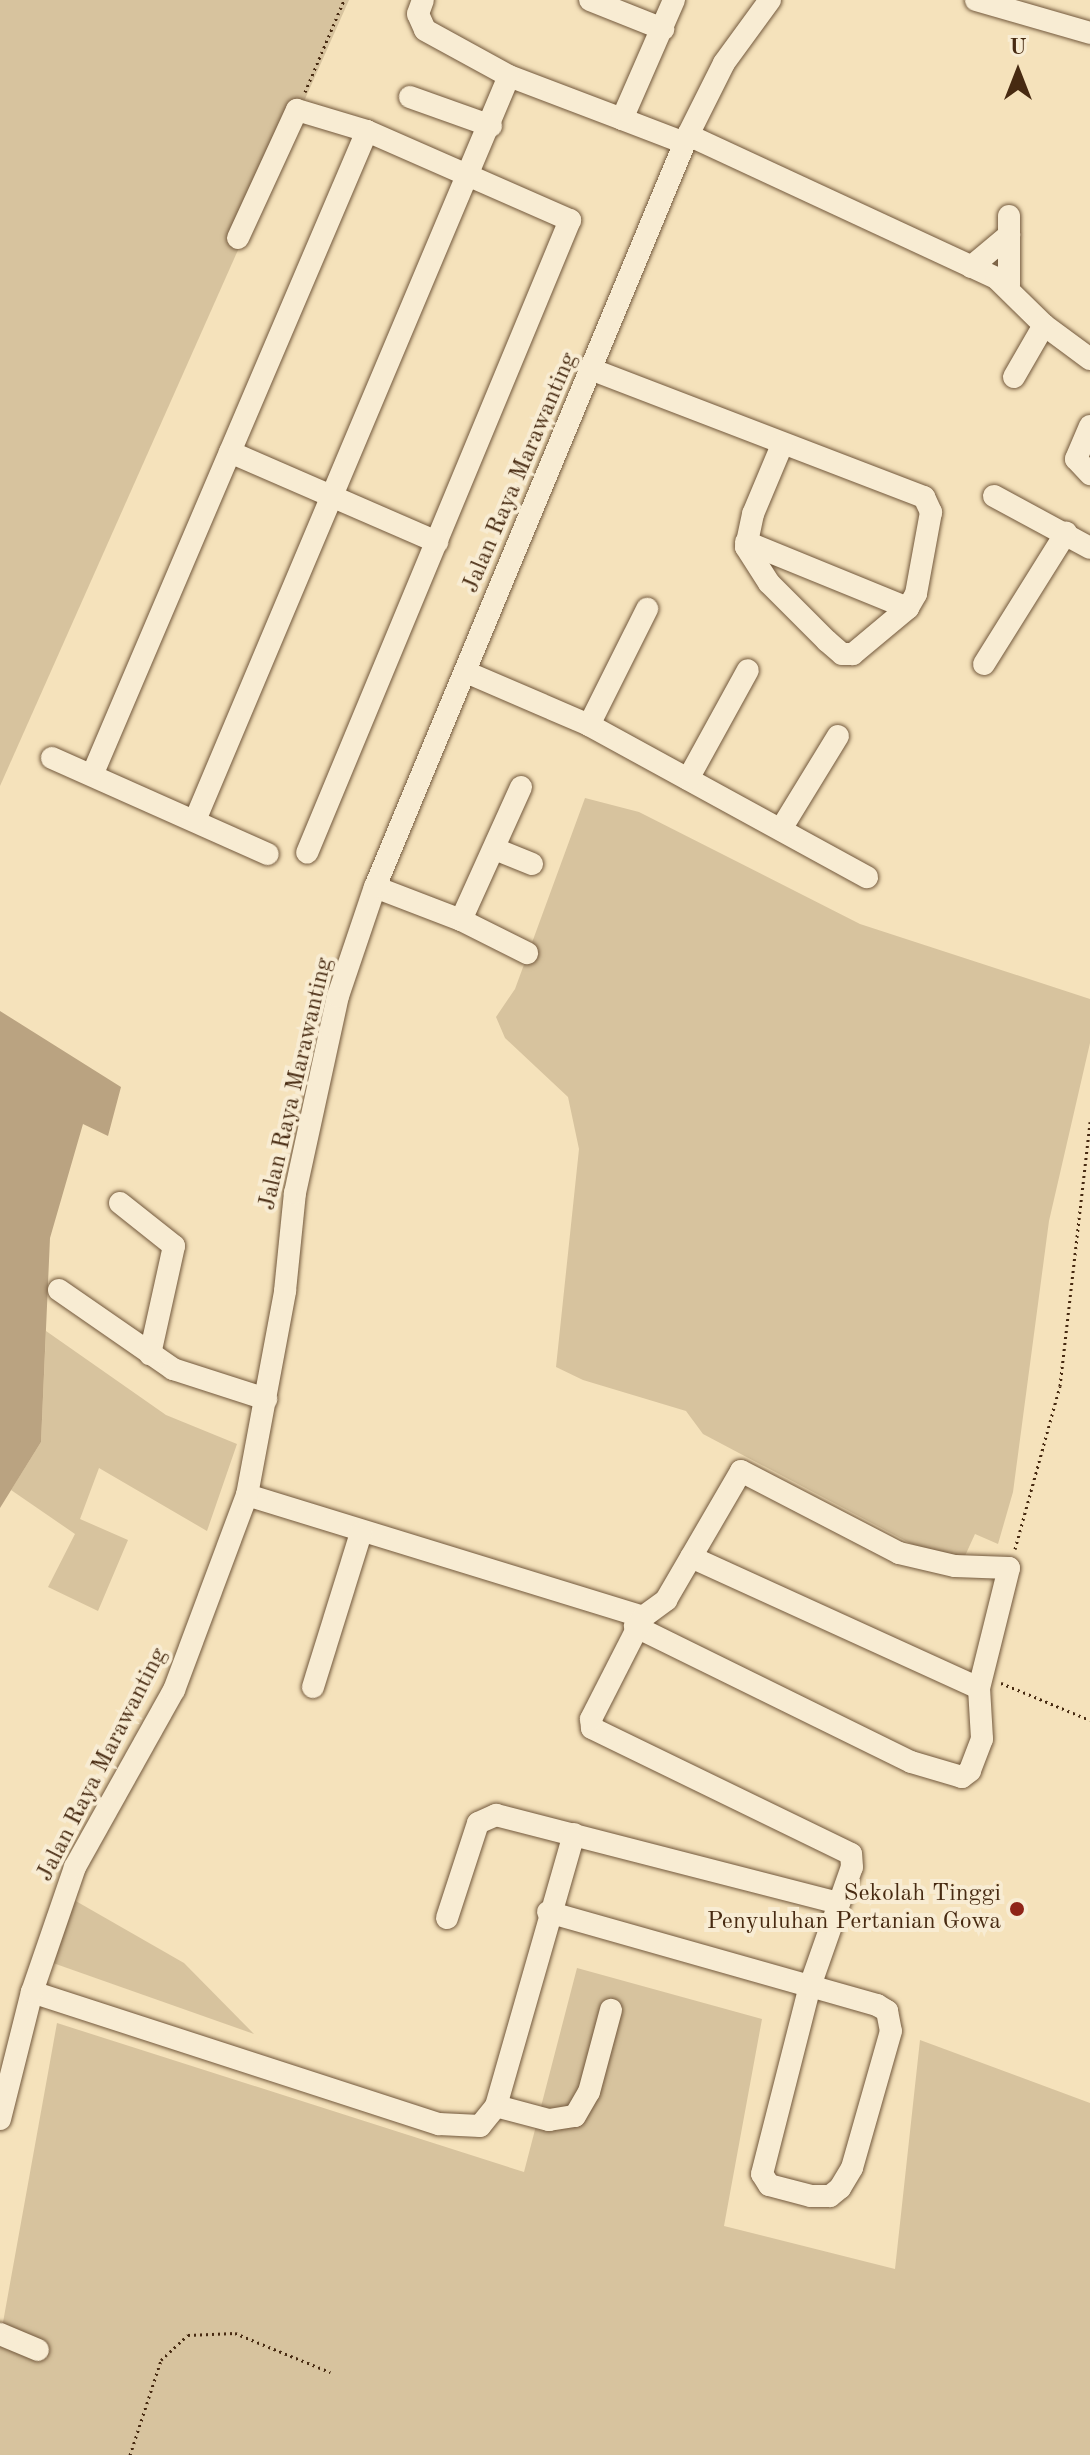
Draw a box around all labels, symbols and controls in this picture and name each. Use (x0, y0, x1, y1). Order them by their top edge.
north arrow (978, 32, 1058, 112)
text: U (1009, 37, 1027, 59)
street label: Jalan Raya Marawanting (457, 348, 585, 598)
street label: Jalan Raya Marawanting (254, 955, 340, 1213)
street label: Jalan Raya Marawanting (31, 1643, 175, 1887)
place label: Sekolah Tinggi Penyuluhan Pertanian Gowa (707, 1881, 1001, 1937)
marker: Sekolah Tinggi Penyuluhan Pertanian Gowa (1008, 1900, 1026, 1918)

